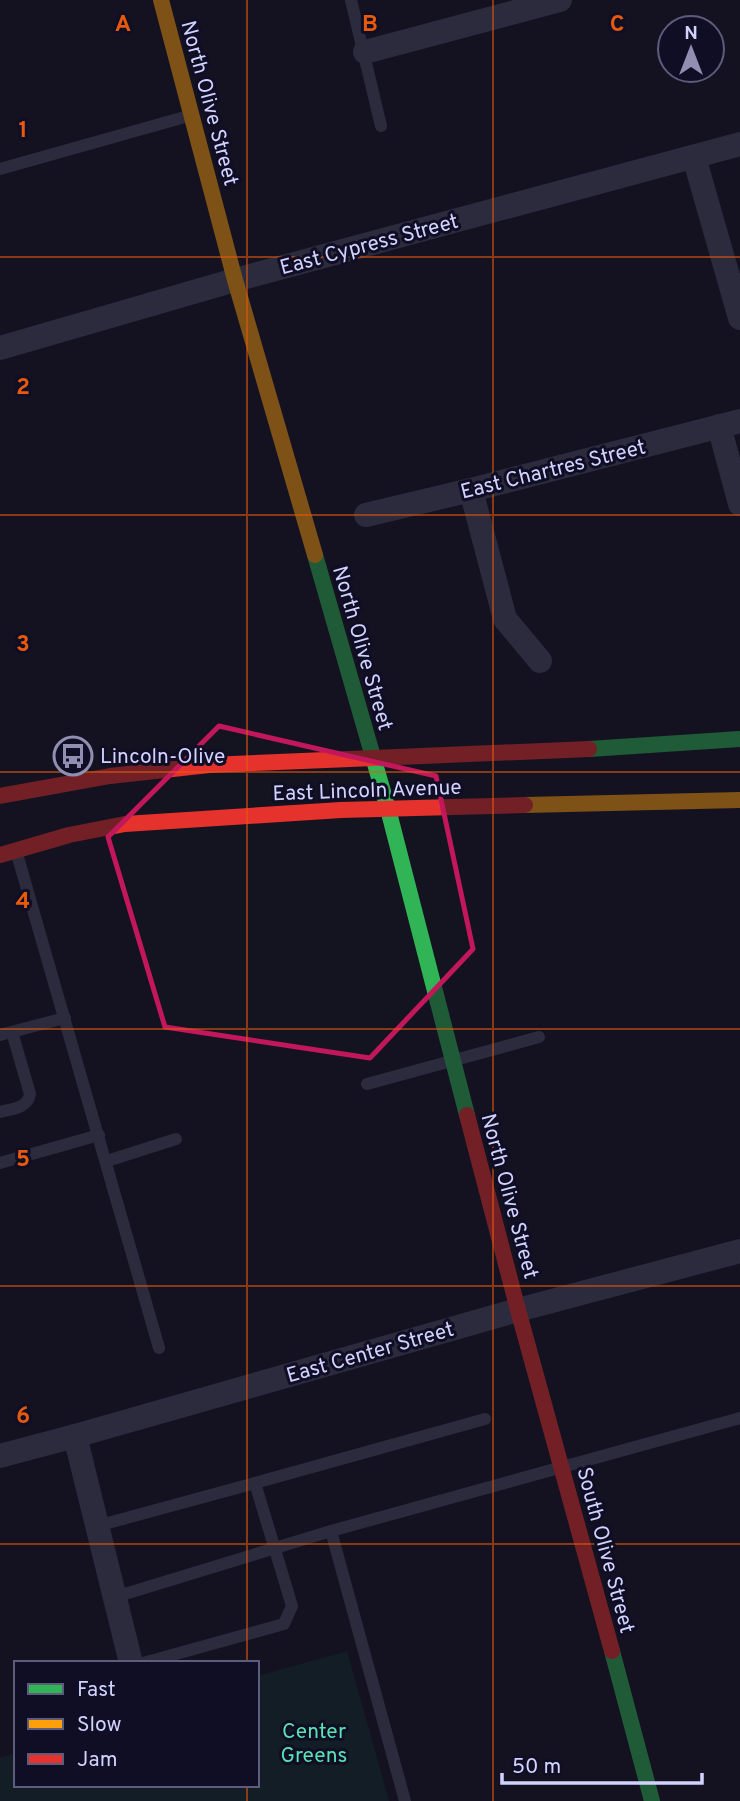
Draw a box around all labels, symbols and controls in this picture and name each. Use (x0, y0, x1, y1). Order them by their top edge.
text: A (115, 11, 131, 40)
text: B (362, 11, 378, 40)
text: C (610, 11, 624, 40)
north arrow (656, 14, 726, 84)
street label: North Olive Street (173, 18, 244, 189)
text: N (684, 22, 698, 46)
text: 1 (18, 117, 28, 146)
street label: East Cypress Street (277, 209, 462, 282)
text: 2 (16, 374, 30, 403)
street label: East Chartres Street (458, 434, 649, 507)
street label: North Olive Street (325, 563, 398, 734)
text: 3 (16, 631, 30, 660)
bus stop icon: Lincoln-Olive (52, 735, 94, 777)
place label: Lincoln-Olive (100, 744, 225, 771)
street label: East Lincoln Avenue (272, 775, 462, 808)
text: 4 (16, 888, 30, 917)
street label: North Olive Street (473, 1111, 544, 1282)
text: 5 (16, 1146, 30, 1175)
street label: East Center Street (284, 1317, 457, 1390)
text: 6 (16, 1403, 30, 1432)
street label: South Olive Street (569, 1464, 640, 1636)
legend (14, 1661, 259, 1787)
text: Fast (77, 1677, 116, 1704)
text: Slow (77, 1712, 122, 1739)
park label: Center Greens (281, 1719, 347, 1770)
scale bar (502, 1742, 702, 1786)
text: Jam (77, 1747, 118, 1774)
text: 50 m (512, 1754, 561, 1781)

